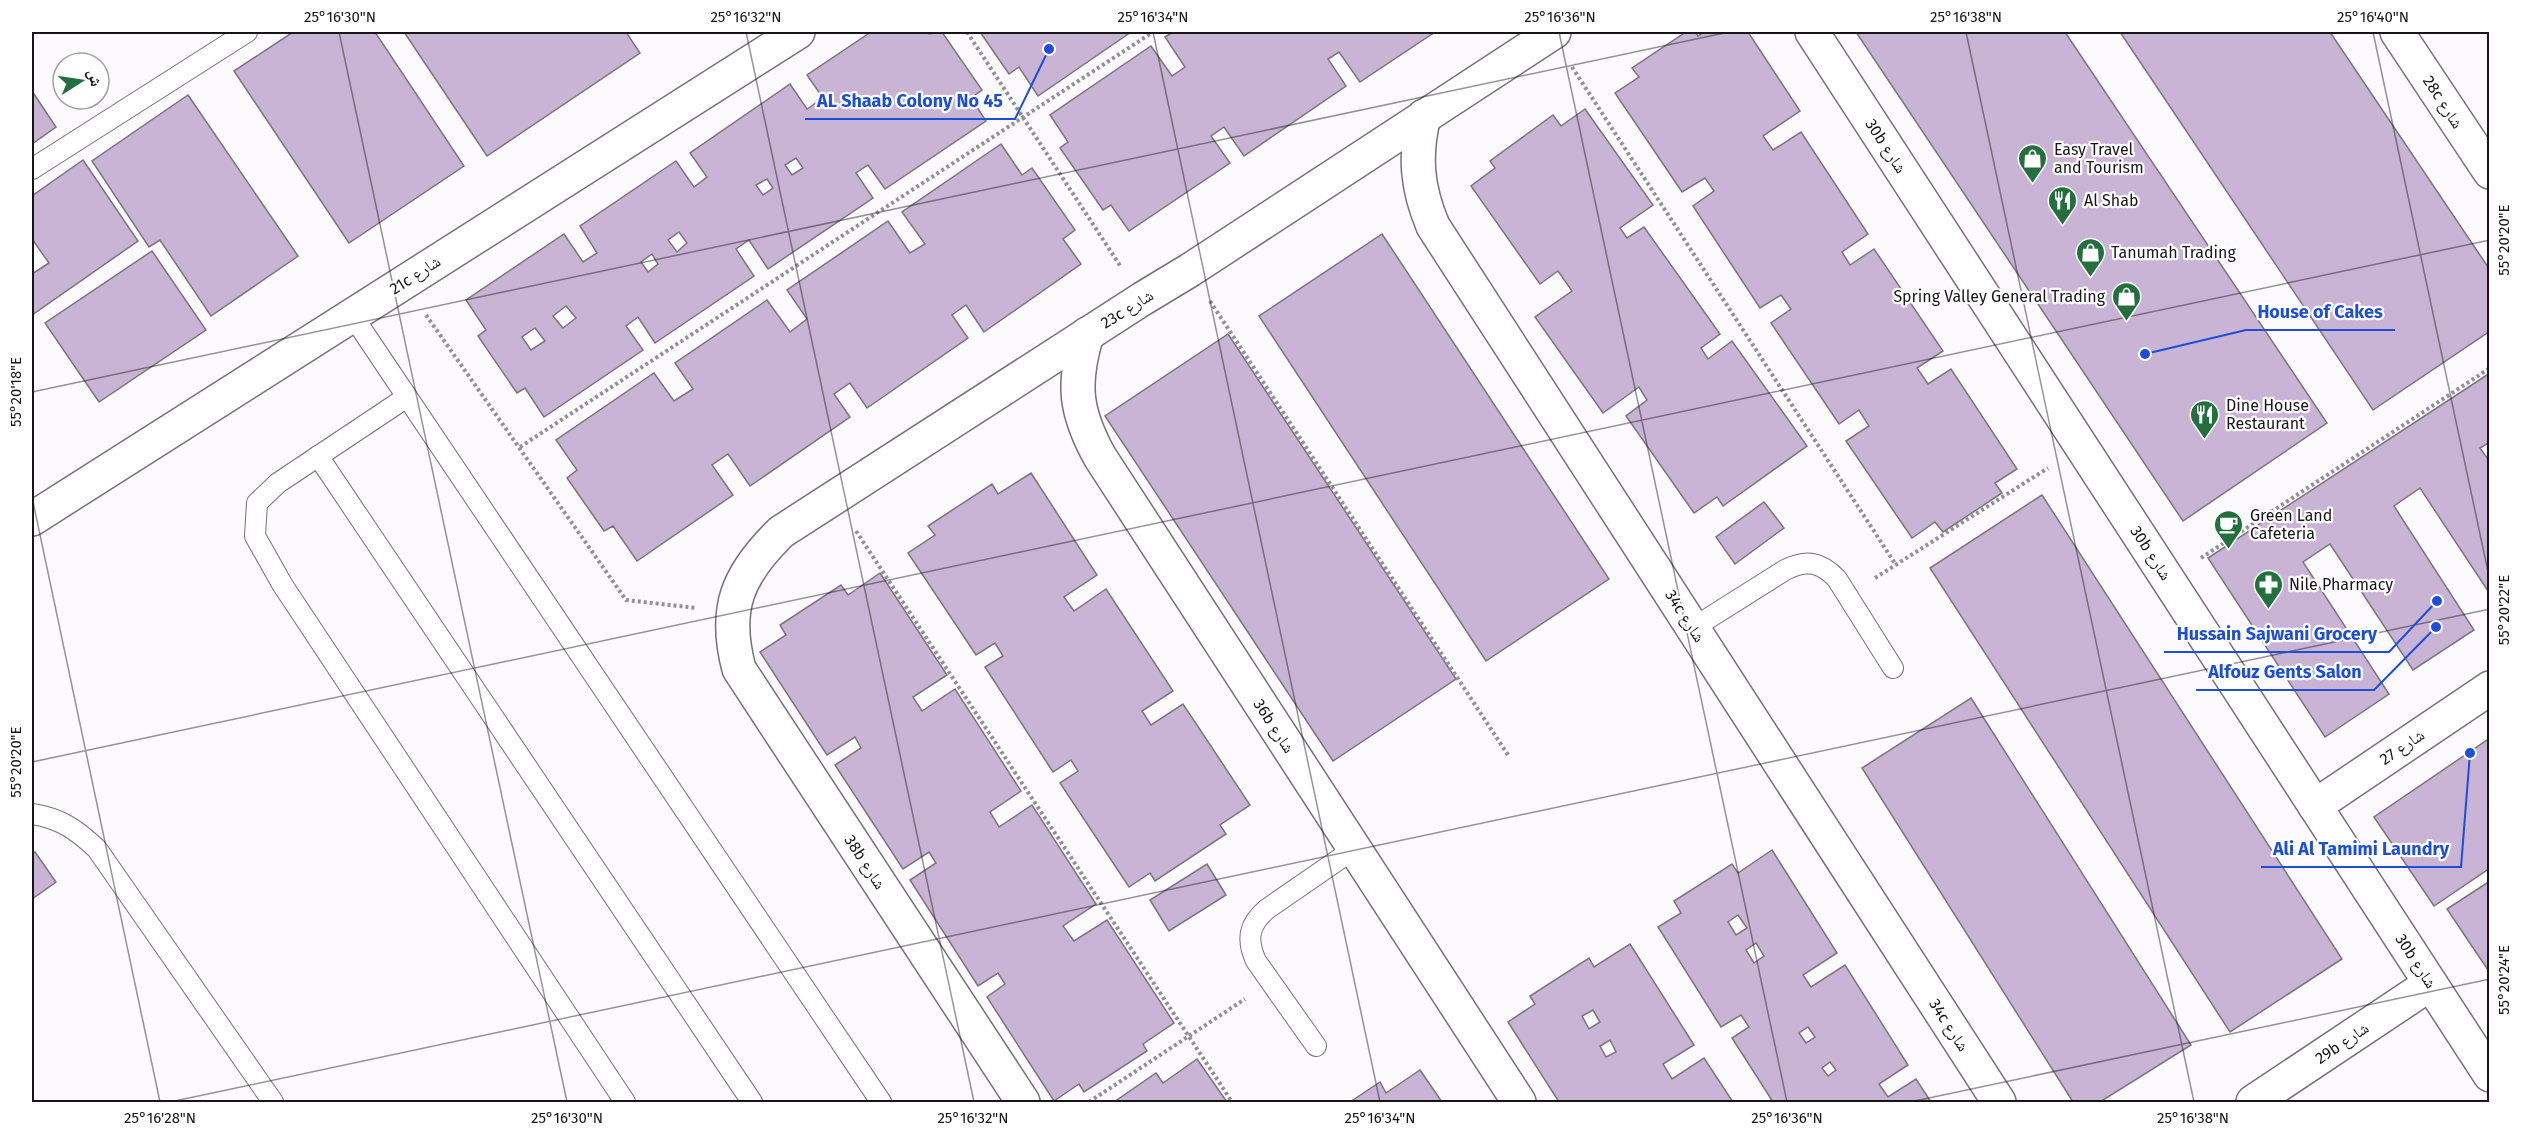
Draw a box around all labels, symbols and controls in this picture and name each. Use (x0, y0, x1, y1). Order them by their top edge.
text: 25°16'30"N (304, 8, 376, 26)
text: 25°16'32"N (710, 8, 782, 26)
text: 25°16'34"N (1118, 8, 1188, 26)
text: 25°16'36"N (1524, 8, 1596, 26)
text: 25°16'38"N (1930, 8, 2002, 26)
text: 25°16'40"N (2337, 8, 2409, 26)
north arrow (51, 51, 111, 111)
text: ش (84, 68, 106, 88)
street label: 28c شارع (2418, 72, 2467, 132)
callout: AL Shaab Colony No 45 (805, 83, 1015, 119)
text: AL Shaab Colony No 45 (816, 90, 1003, 112)
street label: 30b شارع (1861, 115, 1911, 177)
place label: Easy Travel and Tourism (2054, 140, 2144, 177)
shop icon: Easy Travel and Tourism (2017, 142, 2049, 184)
restaurant icon: Al Shab (2047, 184, 2079, 226)
place label: Al Shab (2084, 191, 2138, 210)
text: 55°20'20"E (2495, 204, 2513, 276)
shop icon: Tanumah Trading (2074, 236, 2106, 278)
place label: Tanumah Trading (2111, 243, 2236, 262)
street label: 21c شارع (386, 252, 445, 299)
shop icon: Spring Valley General Trading (2110, 280, 2142, 322)
street label: 23c شارع (1097, 286, 1157, 333)
place label: Spring Valley General Trading (1893, 287, 2106, 306)
callout: House of Cakes (2246, 294, 2395, 330)
text: House of Cakes (2257, 301, 2383, 323)
text: 55°20'18"E (7, 357, 25, 427)
place label: Dine House Restaurant (2226, 396, 2309, 433)
restaurant icon: Dine House Restaurant (2189, 398, 2221, 440)
place label: Green Land Cafeteria (2250, 506, 2332, 543)
cafe icon: Green Land Cafeteria (2213, 508, 2245, 550)
street label: 30b شارع (2126, 522, 2176, 584)
pharmacy icon: Nile Pharmacy (2252, 568, 2284, 610)
place label: Nile Pharmacy (2289, 575, 2393, 594)
text: 55°20'22"E (2495, 575, 2513, 645)
street label: 34c شارع (1660, 586, 1709, 646)
callout: Hussain Sajwani Grocery (2164, 616, 2389, 652)
text: Hussain Sajwani Grocery (2177, 623, 2378, 645)
callout: Alfouz Gents Salon (2196, 654, 2374, 690)
text: Alfouz Gents Salon (2207, 661, 2362, 683)
street label: 36b شارع (1249, 695, 1298, 757)
street label: شارع 27 (2376, 725, 2428, 770)
text: 55°20'20"E (7, 726, 25, 798)
street label: 38b شارع (840, 831, 890, 893)
callout: Ali Al Tamimi Laundry (2261, 831, 2461, 867)
text: Ali Al Tamimi Laundry (2272, 838, 2450, 860)
street label: 30b شارع (2391, 930, 2441, 992)
text: 55°20'24"E (2495, 945, 2513, 1015)
street label: 34c شارع (1924, 995, 1973, 1055)
street label: 29b شارع (2312, 1018, 2373, 1069)
text: 25°16'28"N (124, 1109, 196, 1127)
text: 25°16'30"N (531, 1109, 603, 1127)
text: 25°16'32"N (937, 1109, 1009, 1127)
text: 25°16'34"N (1345, 1109, 1415, 1127)
text: 25°16'36"N (1751, 1109, 1823, 1127)
text: 25°16'38"N (2157, 1109, 2229, 1127)

